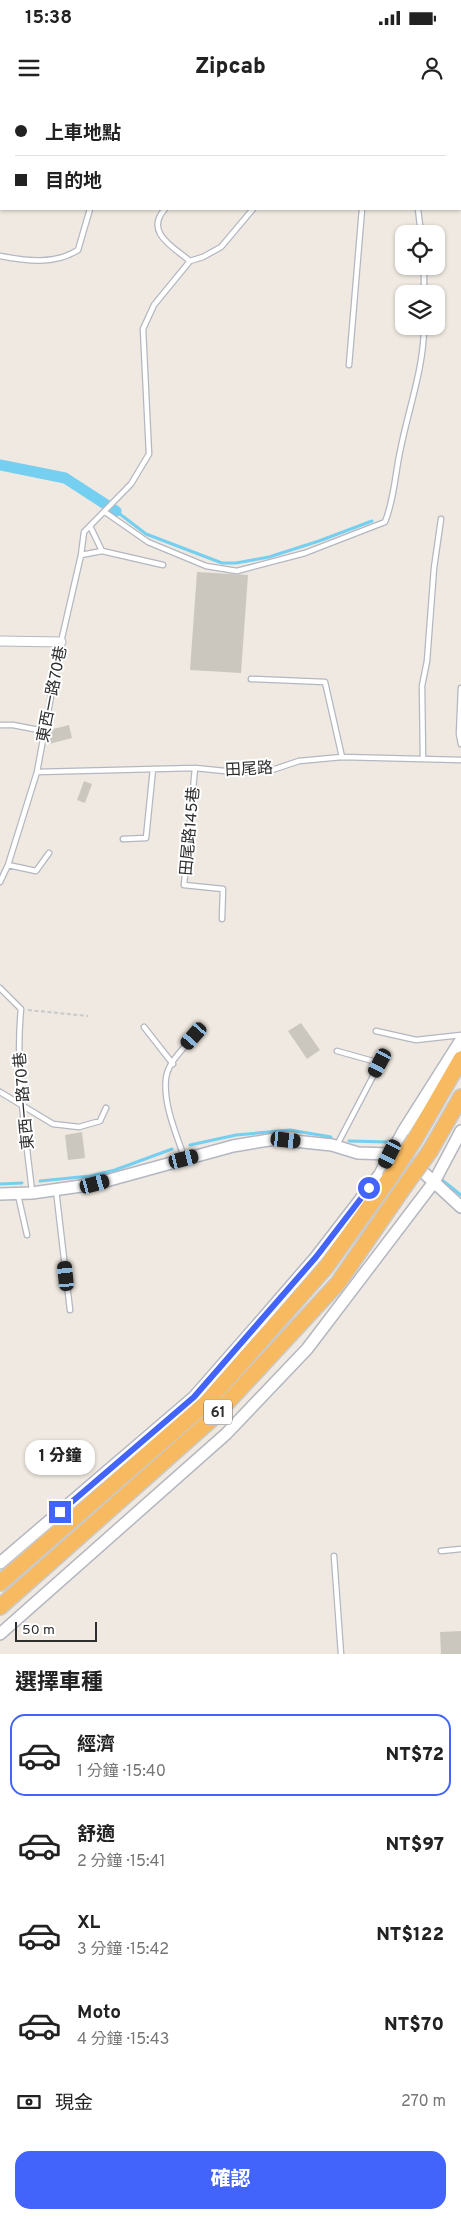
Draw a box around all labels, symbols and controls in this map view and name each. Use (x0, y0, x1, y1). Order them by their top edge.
text: 15:38 (25, 6, 72, 30)
icon: menu (15, 54, 43, 82)
text: Zipcab (195, 54, 266, 81)
icon: person (418, 54, 446, 82)
text: 上車地點 (45, 122, 121, 146)
text: 目的地 (45, 170, 102, 194)
map controls (395, 225, 445, 335)
button: locate (395, 225, 445, 275)
button: layers (395, 285, 445, 335)
street label: 東西一路70巷 (34, 644, 72, 744)
street label: 田尾路 (225, 759, 274, 781)
street label: 田尾路145巷 (177, 786, 205, 877)
car (178, 1020, 209, 1052)
car (366, 1046, 393, 1080)
street label: 東西一路70巷 (11, 1051, 39, 1151)
car (270, 1131, 301, 1149)
car (376, 1137, 403, 1171)
car (167, 1148, 200, 1170)
car (78, 1173, 111, 1195)
route start (358, 1177, 380, 1199)
car (56, 1260, 75, 1292)
road number: 61 (204, 1400, 232, 1424)
callout: 1 分鐘 (25, 1440, 95, 1474)
text: 1 分鐘 (39, 1447, 81, 1467)
route end (49, 1501, 71, 1523)
scale bar (15, 1619, 98, 1642)
text: 50 m (22, 1622, 55, 1639)
text: 選擇車種 (15, 1670, 103, 1697)
icon: car (17, 1733, 62, 1778)
text: 經濟 (77, 1733, 115, 1757)
text: NT$72 (386, 1743, 444, 1767)
text: 1 分鐘 · 15:40 (77, 1762, 166, 1782)
icon: car (17, 1823, 62, 1868)
text: 舒適 (77, 1823, 115, 1847)
text: NT$97 (385, 1833, 444, 1857)
text: 2 分鐘 · 15:41 (77, 1852, 165, 1872)
text: XL (77, 1911, 100, 1935)
icon: car (17, 1913, 62, 1958)
text: NT$122 (376, 1923, 444, 1947)
text: 3 分鐘 · 15:42 (77, 1940, 169, 1960)
text: Moto (77, 2001, 121, 2025)
icon: car (17, 2003, 62, 2048)
text: NT$70 (384, 2013, 444, 2037)
text: 4 分鐘 · 15:43 (77, 2030, 169, 2050)
icon: cash (15, 2088, 43, 2116)
text: 現金 (55, 2092, 93, 2116)
text: 270 m (401, 2092, 446, 2112)
button: 確認 (15, 2151, 446, 2209)

